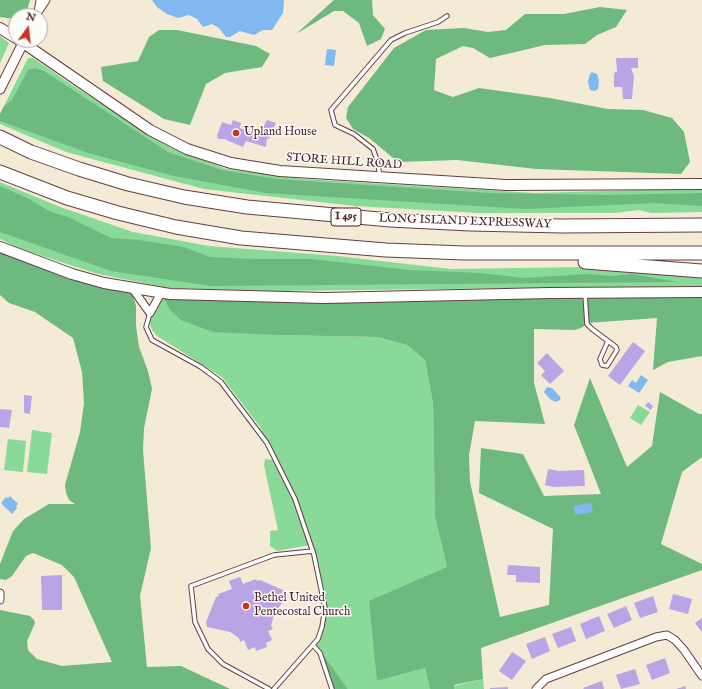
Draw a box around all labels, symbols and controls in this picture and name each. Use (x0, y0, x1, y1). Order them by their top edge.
north arrow (8, 8, 48, 48)
text: N (24, 9, 37, 25)
place label: Upland House (244, 126, 317, 140)
marker: Upland House (231, 128, 241, 138)
street label: STORE HILL ROAD (286, 151, 402, 173)
road number: I 495 (331, 208, 361, 226)
street label: LONG ISLAND EXPRESSWAY (378, 212, 552, 232)
place label: Bethel United Pentecostal Church (254, 592, 350, 620)
marker: Bethel United Pentecostal Church (241, 601, 251, 611)

